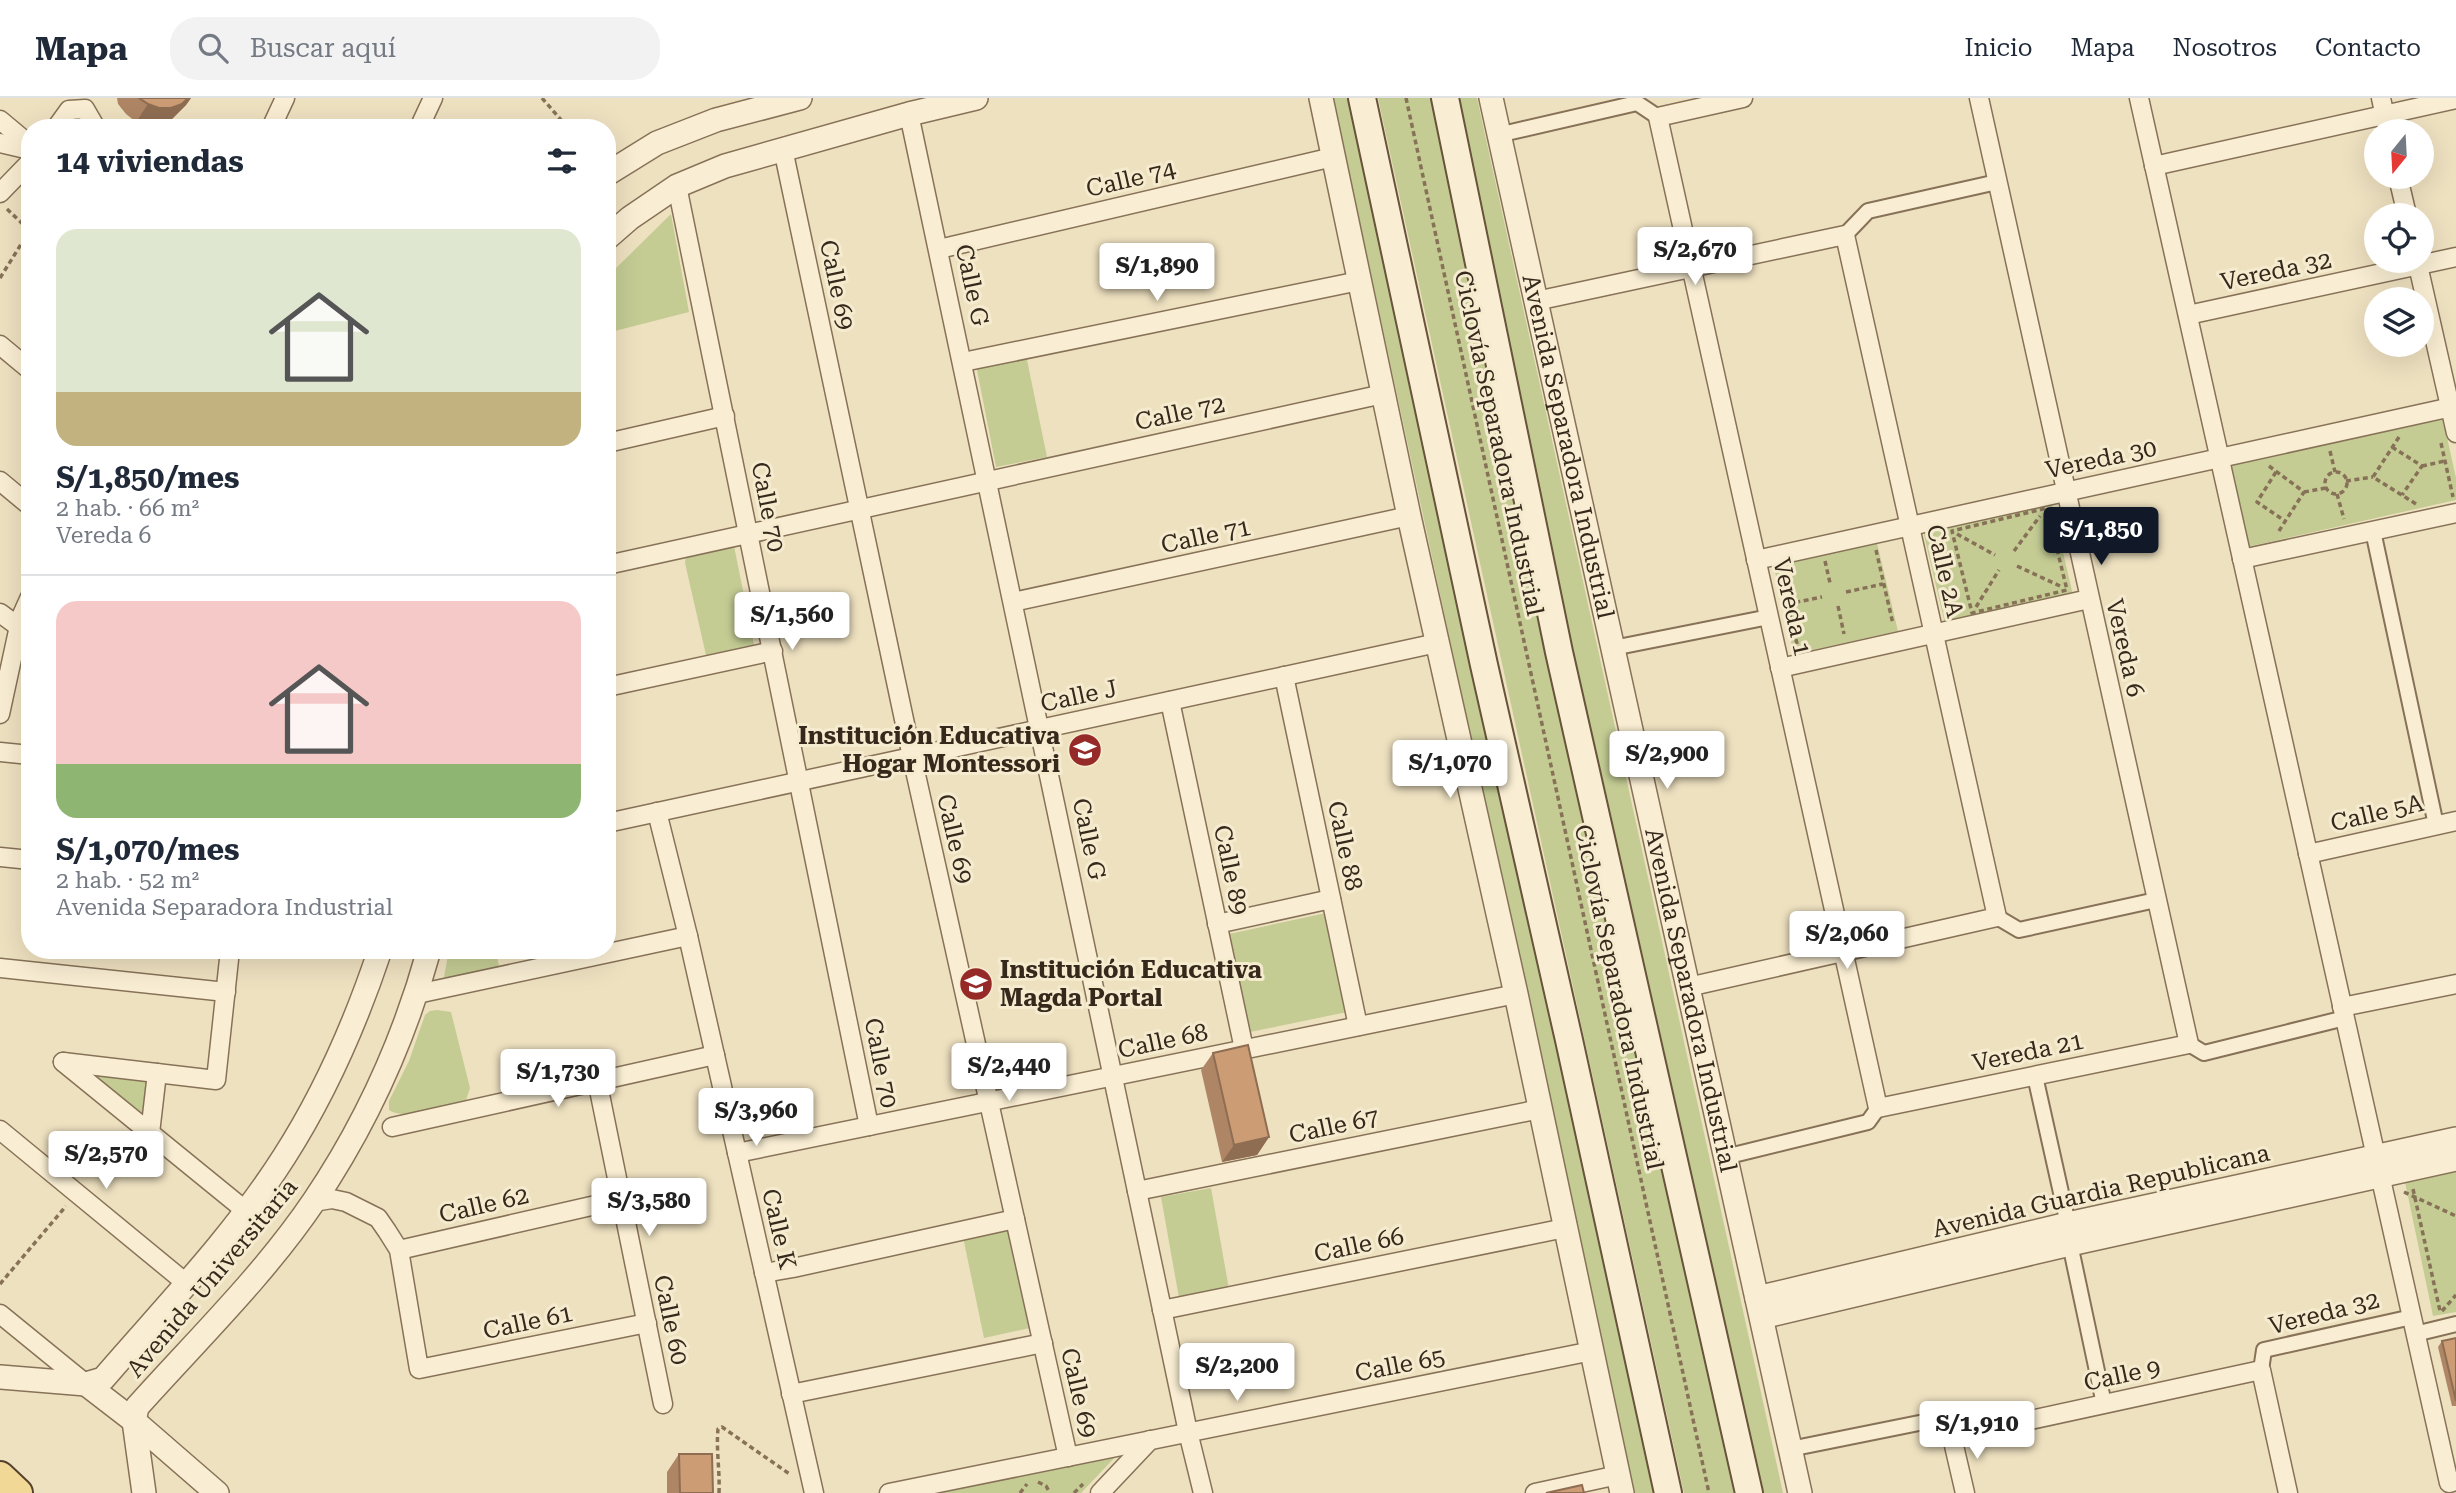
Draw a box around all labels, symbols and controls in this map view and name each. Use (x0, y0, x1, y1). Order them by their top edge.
search box (170, 17, 660, 80)
text: Mapa (35, 29, 128, 68)
icon: search (194, 29, 232, 67)
text: Buscar aquí (250, 33, 396, 63)
text: Inicio (1964, 34, 2032, 62)
text: Mapa (2070, 34, 2135, 62)
text: Nosotros (2173, 34, 2277, 62)
text: Contacto (2315, 34, 2421, 62)
north arrow (2364, 119, 2434, 189)
map controls (2364, 119, 2434, 357)
icon: filters (543, 142, 581, 180)
text: 14 viviendas (56, 144, 244, 179)
street label: Calle 74 (1083, 155, 1179, 203)
button: locate (2364, 203, 2434, 273)
pin: S/2,670 (1630, 228, 1760, 287)
text: S/2,670 (1653, 236, 1737, 263)
street label: Calle 69 (814, 237, 860, 333)
street label: Calle G (950, 242, 994, 329)
pin: S/1,890 (1092, 244, 1222, 303)
street label: Vereda 32 (2218, 246, 2334, 296)
text: S/1,890 (1115, 252, 1199, 279)
street label: Ciclovía Separadora Industrial (1449, 268, 1549, 618)
street label: Avenida Separadora Industrial (1517, 272, 1620, 621)
icon: home (256, 274, 382, 400)
button: layers (2364, 287, 2434, 357)
street label: Calle 72 (1132, 390, 1228, 436)
street label: Vereda 30 (2043, 434, 2159, 484)
text: S/1,850/mes (56, 460, 240, 495)
street label: Calle 70 (746, 460, 790, 554)
text: 2 hab. · 66 m² (56, 495, 199, 522)
pin: S/1,850 (2036, 508, 2166, 567)
street label: Calle 71 (1158, 513, 1254, 559)
text: S/1,850 (2059, 516, 2143, 543)
text: Vereda 6 (56, 522, 151, 549)
street label: Calle 2A (1921, 522, 1969, 620)
street label: Vereda 1 (1767, 555, 1817, 659)
pin: S/1,560 (727, 592, 857, 652)
street label: Vereda 6 (2100, 596, 2150, 700)
text: S/1,560 (750, 601, 834, 628)
icon: home (256, 646, 382, 772)
street label: Calle J (1038, 674, 1120, 718)
place label: Institución Educativa Hogar Montessori (798, 722, 1060, 778)
school or university icon: Institución Educativa Hogar Montessori (1066, 731, 1104, 769)
pin: S/2,900 (1602, 732, 1732, 791)
pin: S/1,070 (1385, 740, 1515, 800)
text: S/2,900 (1625, 740, 1709, 767)
text: S/1,070 (1408, 749, 1492, 776)
street label: Calle 5A (2328, 789, 2426, 837)
street label: Calle 69 (931, 791, 979, 887)
street label: Calle G (1067, 796, 1111, 883)
street label: Calle 88 (1322, 798, 1368, 894)
street label: Calle 89 (1208, 822, 1254, 918)
street label: Ciclovía Separadora Industrial (1569, 822, 1669, 1172)
street label: Avenida Separadora Industrial (1639, 825, 1743, 1175)
text: S/1,070/mes (56, 832, 240, 867)
text: 2 hab. · 52 m² (56, 867, 199, 894)
text: Avenida Separadora Industrial (56, 894, 393, 921)
pin: S/2,060 (1782, 912, 1912, 971)
text: S/2,060 (1805, 920, 1889, 947)
place label: Institución Educativa Magda Portal (1000, 956, 1262, 1012)
school or university icon: Institución Educativa Magda Portal (957, 965, 995, 1003)
street label: Calle 70 (859, 1016, 903, 1110)
street label: Calle 68 (1115, 1018, 1211, 1064)
street label: Vereda 21 (1970, 1027, 2086, 1077)
pin: S/2,440 (944, 1044, 1074, 1103)
pin: S/1,730 (493, 1049, 623, 1109)
text: S/2,440 (967, 1052, 1051, 1079)
text: S/1,730 (516, 1058, 600, 1085)
pin: S/3,960 (691, 1088, 821, 1148)
text: S/3,960 (714, 1097, 798, 1124)
street label: Calle 67 (1286, 1103, 1382, 1149)
pin: S/2,570 (41, 1132, 171, 1191)
street label: Avenida Guardia Republicana (1930, 1139, 2272, 1243)
text: S/2,570 (64, 1140, 148, 1167)
street label: Avenida Universitaria (121, 1173, 303, 1383)
pin: S/3,580 (584, 1178, 714, 1238)
street label: Calle 62 (436, 1181, 532, 1229)
street label: Calle K (756, 1186, 802, 1272)
text: S/3,580 (607, 1187, 691, 1214)
street label: Calle 66 (1311, 1222, 1407, 1268)
street label: Calle 60 (648, 1272, 694, 1368)
street label: Vereda 32 (2266, 1286, 2382, 1340)
street label: Calle 61 (480, 1299, 576, 1345)
street label: Calle 65 (1353, 1343, 1447, 1387)
pin: S/2,200 (1172, 1344, 1302, 1403)
street label: Calle 69 (1055, 1345, 1103, 1441)
text: S/2,200 (1195, 1352, 1279, 1379)
street label: Calle 9 (2081, 1353, 2163, 1397)
pin: S/1,910 (1912, 1402, 2042, 1461)
text: S/1,910 (1935, 1410, 2019, 1437)

